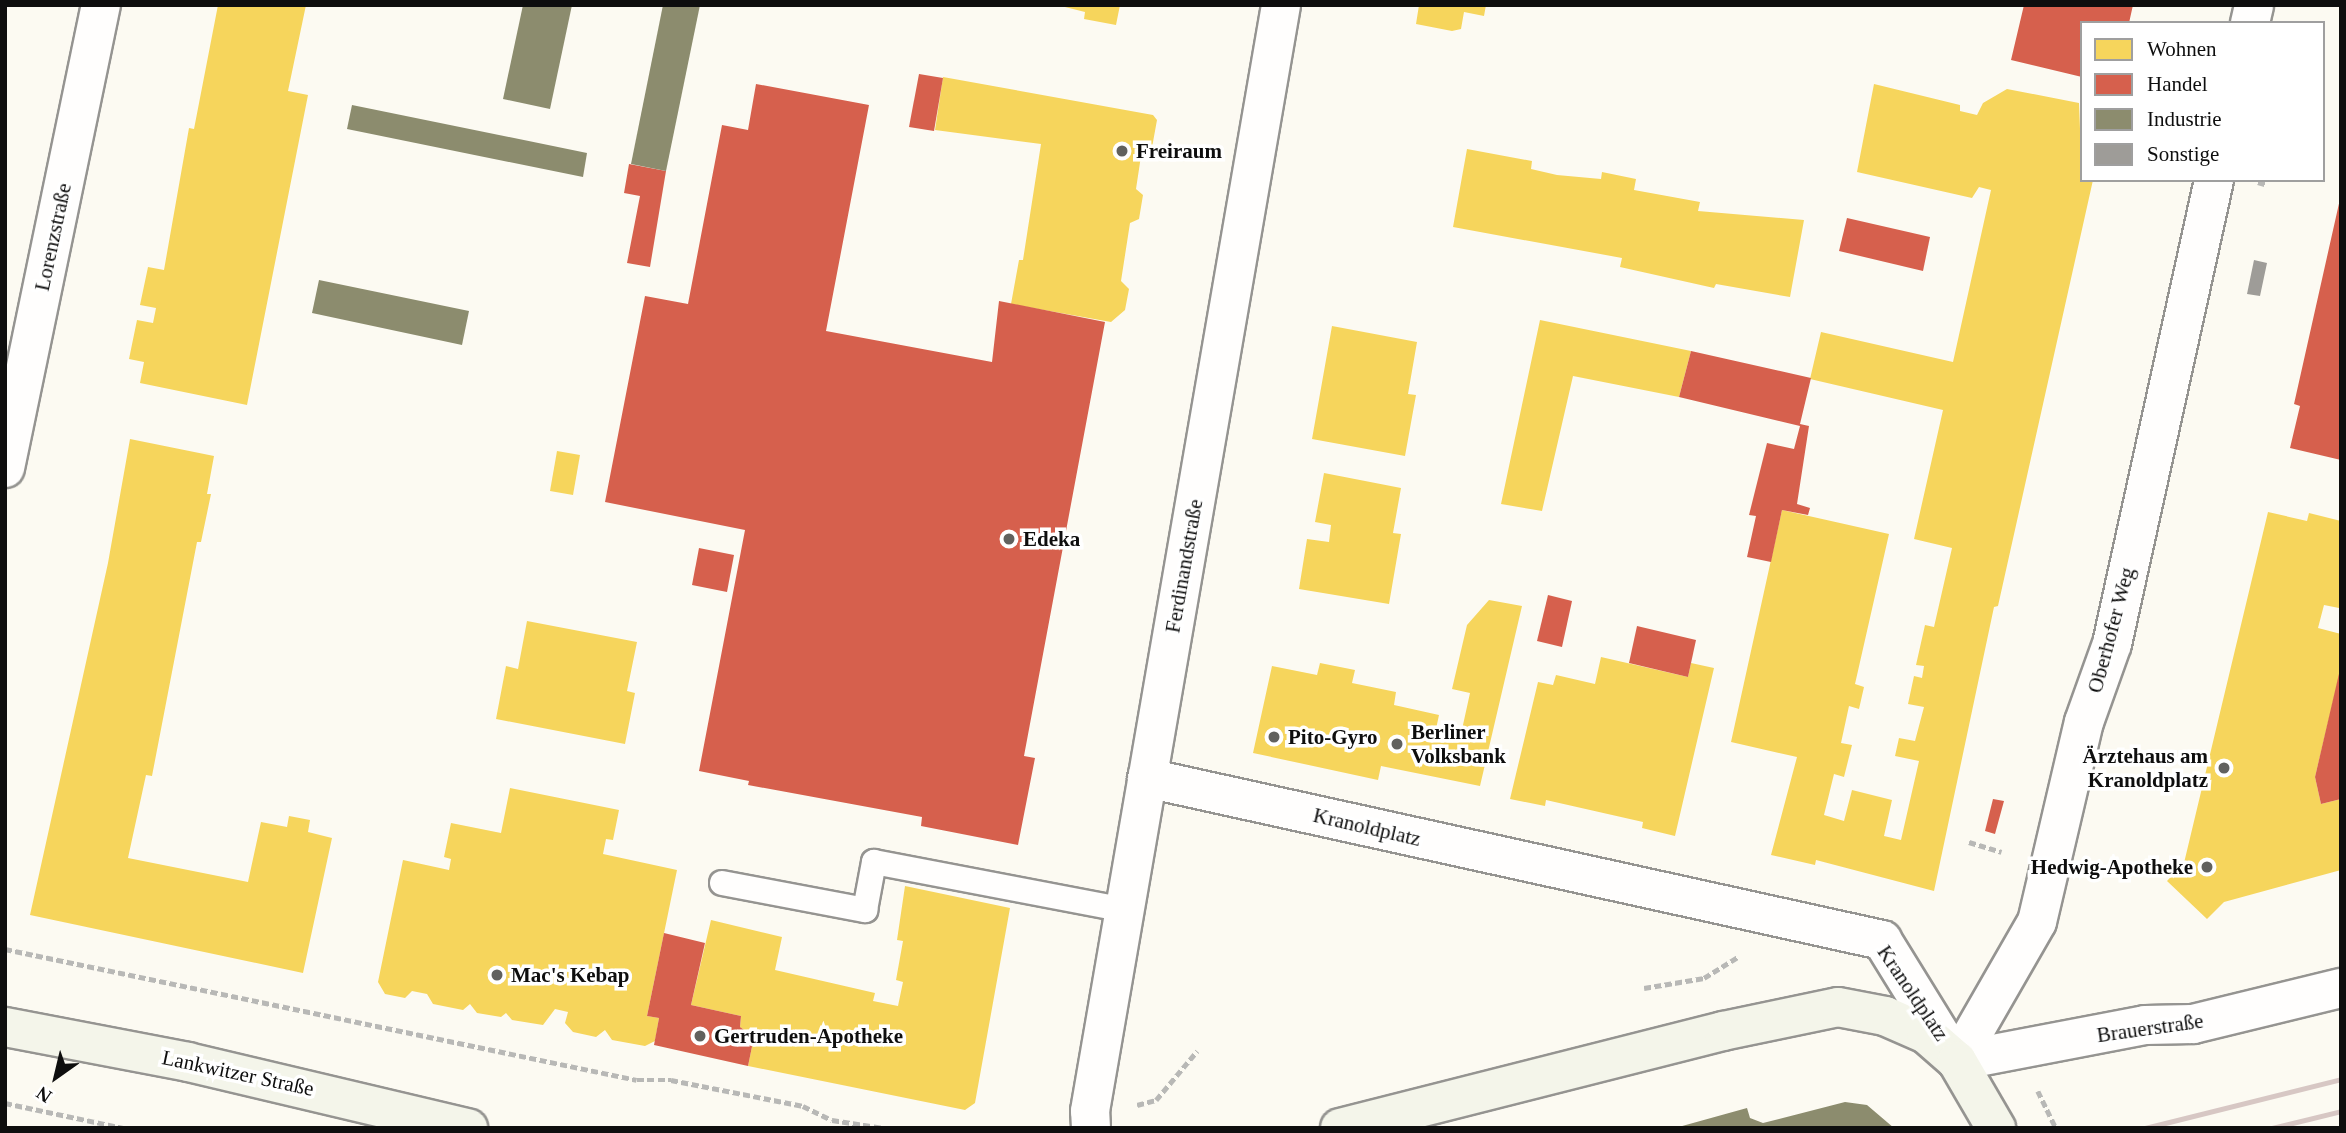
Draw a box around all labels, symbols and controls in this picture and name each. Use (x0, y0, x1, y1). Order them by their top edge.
legend (2080, 21, 2325, 182)
text: Wohnen (2147, 37, 2216, 61)
text: Handel (2147, 72, 2208, 96)
text: Industrie (2147, 107, 2222, 131)
place label: Freiraum (1136, 138, 1222, 164)
text: Sonstige (2147, 142, 2219, 166)
marker: Freiraum (1114, 143, 1130, 159)
street label: Lorenzstraße (29, 181, 77, 293)
street label: Ferdinandstraße (1160, 497, 1208, 635)
place label: Edeka (1023, 526, 1080, 552)
marker: Edeka (1001, 531, 1017, 547)
street label: Oberhofer Weg (2082, 564, 2140, 696)
place label: Berliner Volksbank (1411, 719, 1506, 769)
place label: Pito-Gyro (1288, 724, 1377, 750)
marker: Pito-Gyro (1266, 729, 1282, 745)
marker: Berliner Volksbank (1389, 736, 1405, 752)
place label: Ärztehaus am Kranoldplatz (2083, 743, 2208, 793)
marker: Ärztehaus am Kranoldplatz (2214, 758, 2234, 778)
street label: Kranoldplatz (1311, 802, 1423, 852)
place label: Hedwig-Apotheke (2031, 854, 2193, 880)
marker: Hedwig-Apotheke (2199, 859, 2215, 875)
street label: Kranoldplatz (1872, 941, 1954, 1045)
place label: Mac's Kebap (511, 962, 629, 988)
marker: Mac's Kebap (489, 967, 505, 983)
street label: Brauerstraße (2095, 1008, 2205, 1048)
place label: Gertruden-Apotheke (714, 1023, 903, 1049)
marker: Gertruden-Apotheke (692, 1028, 708, 1044)
north arrow (21, 1042, 91, 1112)
street label: Lankwitzer Straße (160, 1045, 316, 1101)
text: N (32, 1082, 56, 1107)

